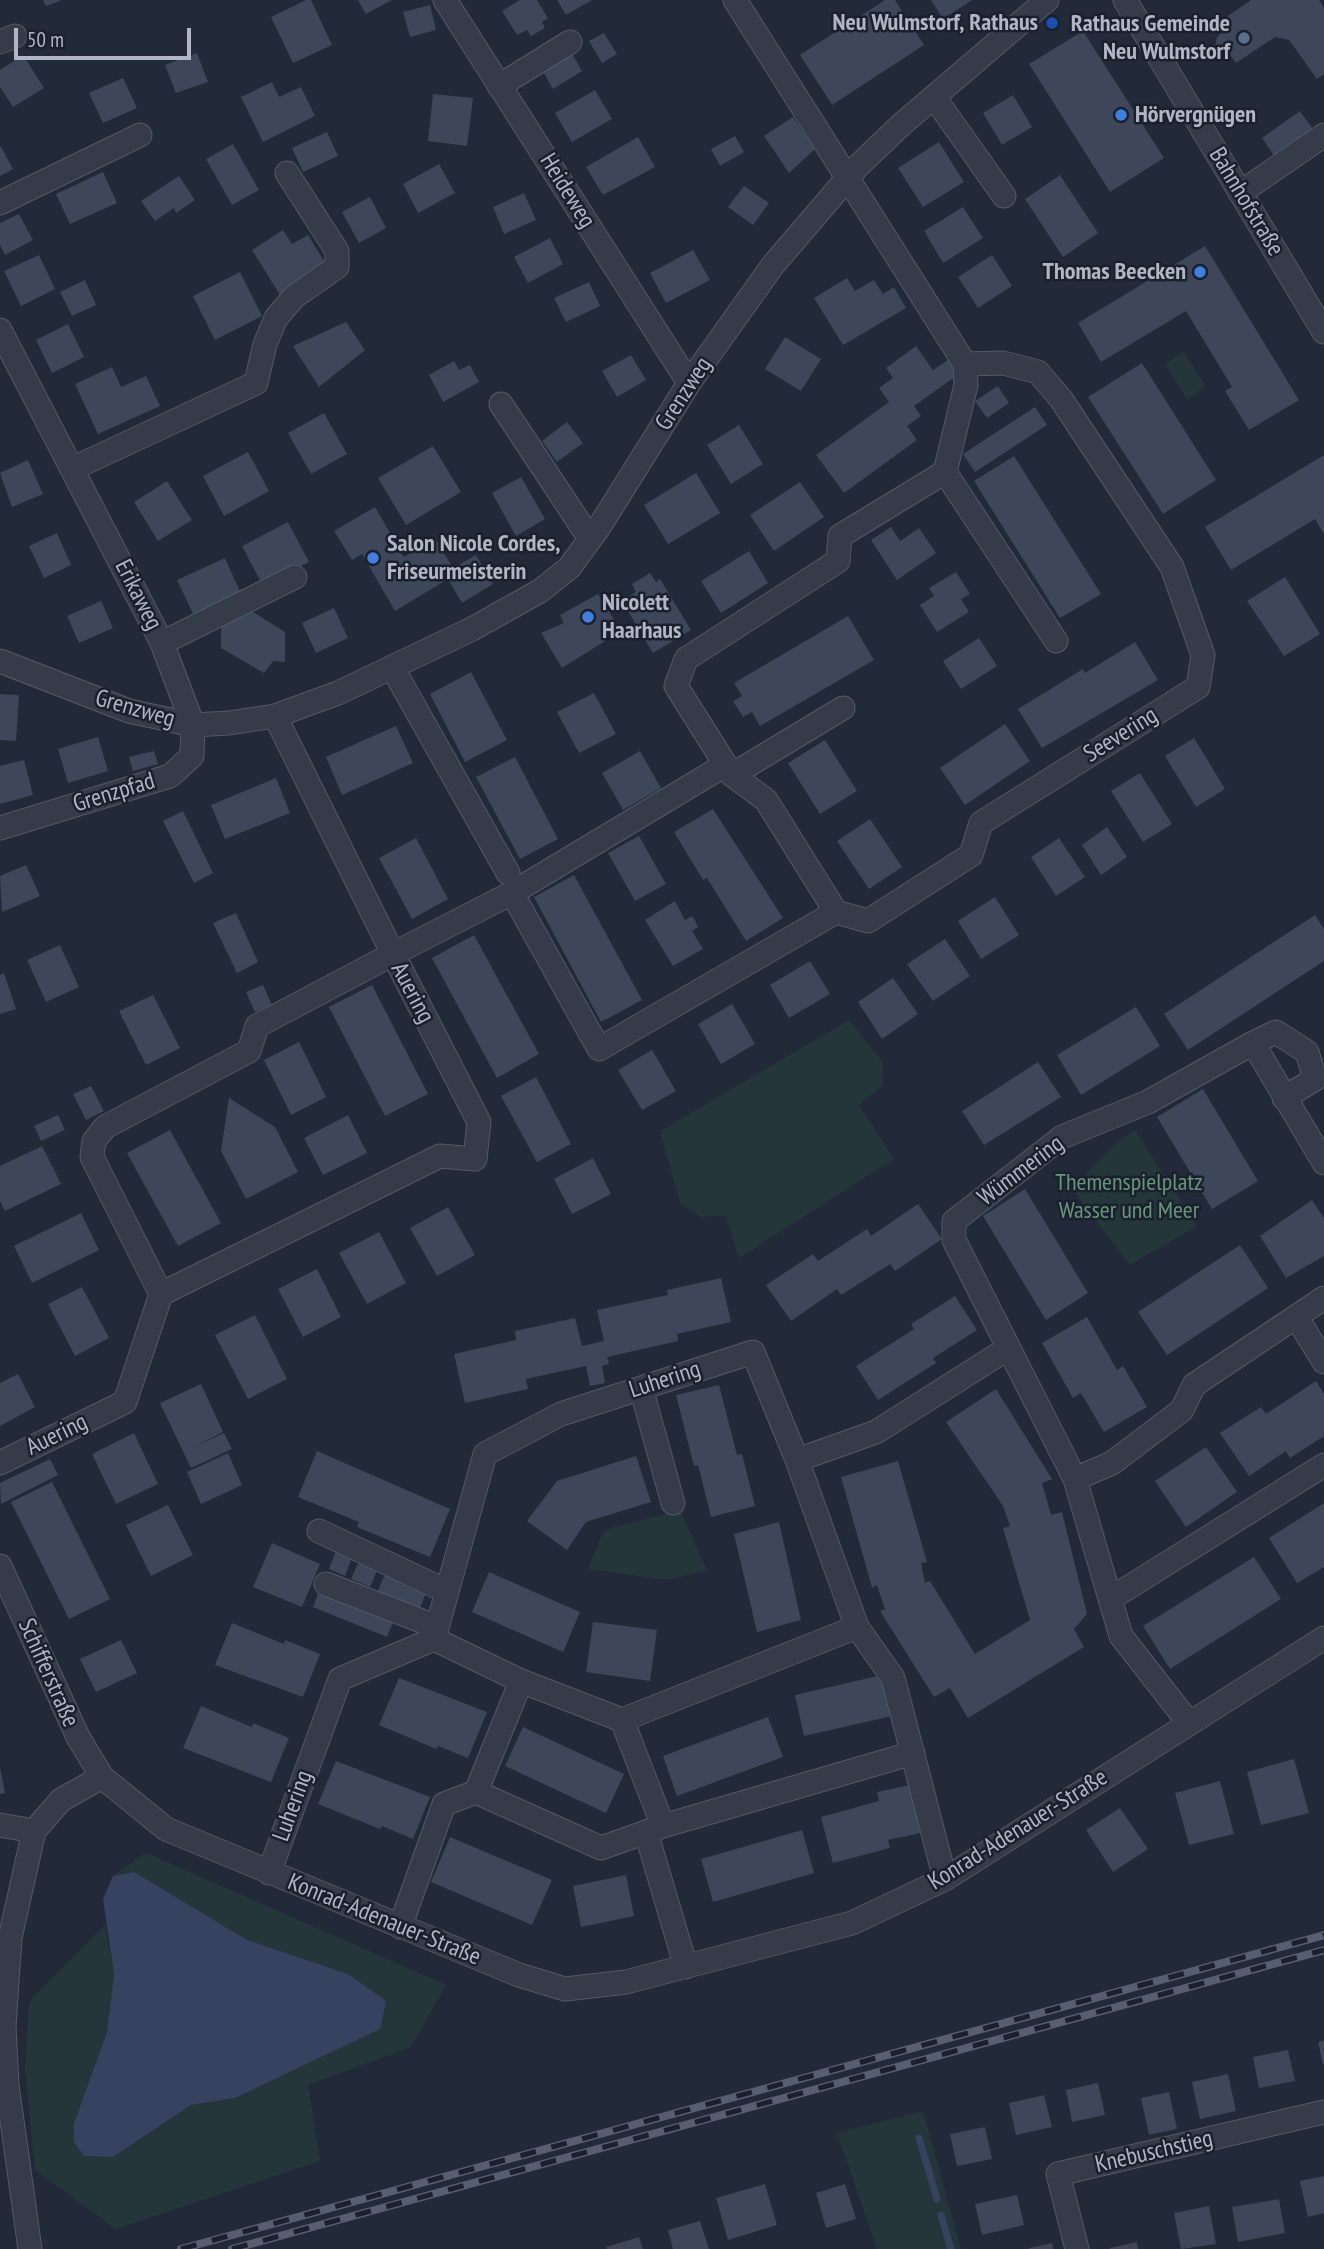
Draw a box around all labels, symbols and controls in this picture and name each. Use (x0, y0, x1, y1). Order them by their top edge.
place label: Neu Wulmstorf, Rathaus (833, 9, 1038, 37)
place label: Rathaus Gemeinde Neu Wulmstorf (1071, 10, 1230, 66)
scale bar (18, 14, 194, 58)
marker: Neu Wulmstorf, Rathaus (1044, 15, 1060, 31)
text: 50 m (27, 26, 64, 53)
marker: Rathaus Gemeinde Neu Wulmstorf (1236, 30, 1252, 46)
place label: Hörvergnügen (1135, 101, 1256, 129)
marker: Hörvergnügen (1113, 107, 1129, 123)
street label: Bahnhofstraße (1202, 143, 1290, 261)
street label: Heideweg (533, 149, 601, 233)
place label: Thomas Beecken (1043, 258, 1186, 286)
marker: Thomas Beecken (1192, 264, 1208, 280)
street label: Grenzweg (650, 352, 718, 436)
place label: Salon Nicole Cordes, Friseurmeisterin (387, 530, 560, 586)
marker: Salon Nicole Cordes, Friseurmeisterin (365, 550, 381, 566)
street label: Erikaweg (108, 555, 168, 635)
place label: Nicolett Haarhaus (602, 589, 681, 645)
marker: Nicolett Haarhaus (580, 609, 596, 625)
street label: Grenzweg (92, 684, 178, 734)
street label: Seevering (1079, 701, 1163, 769)
street label: Grenzpfad (70, 767, 158, 819)
street label: Auering (384, 958, 440, 1028)
street label: Wümmering (972, 1129, 1070, 1213)
park label: Themenspielplatz Wasser und Meer (1055, 1169, 1203, 1225)
street label: Luhering (626, 1355, 704, 1405)
street label: Auering (22, 1408, 92, 1462)
street label: Schifferstraße (11, 1614, 85, 1732)
street label: Konrad-Adenauer-Straße (923, 1763, 1113, 1897)
street label: Luhering (267, 1767, 319, 1845)
street label: Konrad-Adenauer-Straße (283, 1868, 485, 1972)
street label: Knebuschstieg (1092, 2124, 1216, 2180)

